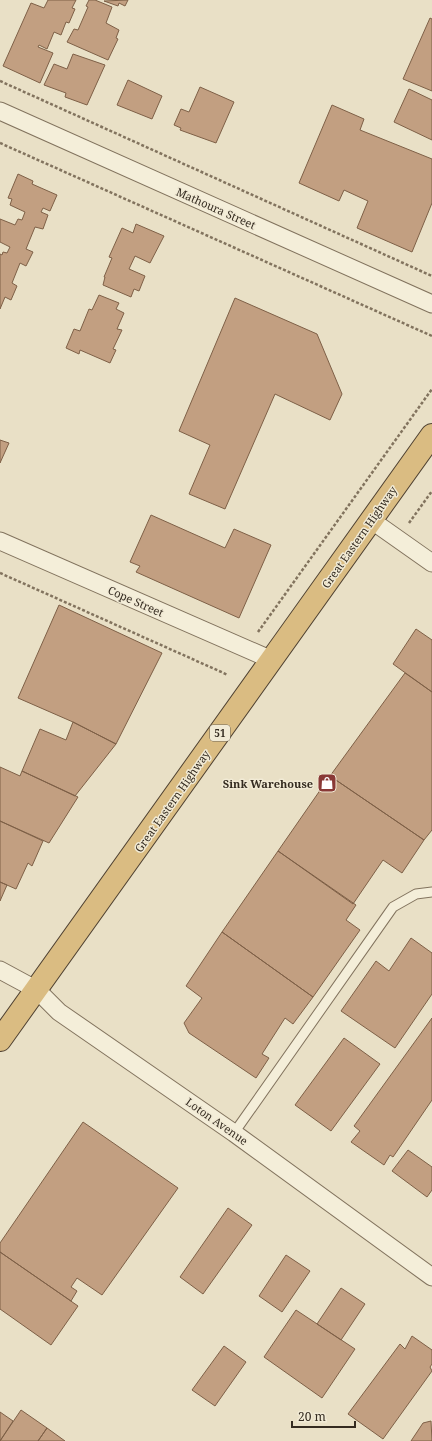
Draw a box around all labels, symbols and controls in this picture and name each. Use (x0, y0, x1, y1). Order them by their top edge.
street label: Mathoura Street (174, 184, 258, 232)
street label: Great Eastern Highway (318, 482, 400, 591)
street label: Cope Street (106, 582, 166, 620)
road number: 51 (210, 725, 230, 741)
street label: Great Eastern Highway (131, 746, 213, 855)
shop icon: Sink Warehouse (316, 772, 338, 794)
place label: Sink Warehouse (223, 776, 313, 791)
street label: Loton Avenue (183, 1094, 251, 1148)
scale bar (292, 1403, 355, 1429)
text: 20 m (298, 1408, 326, 1425)

